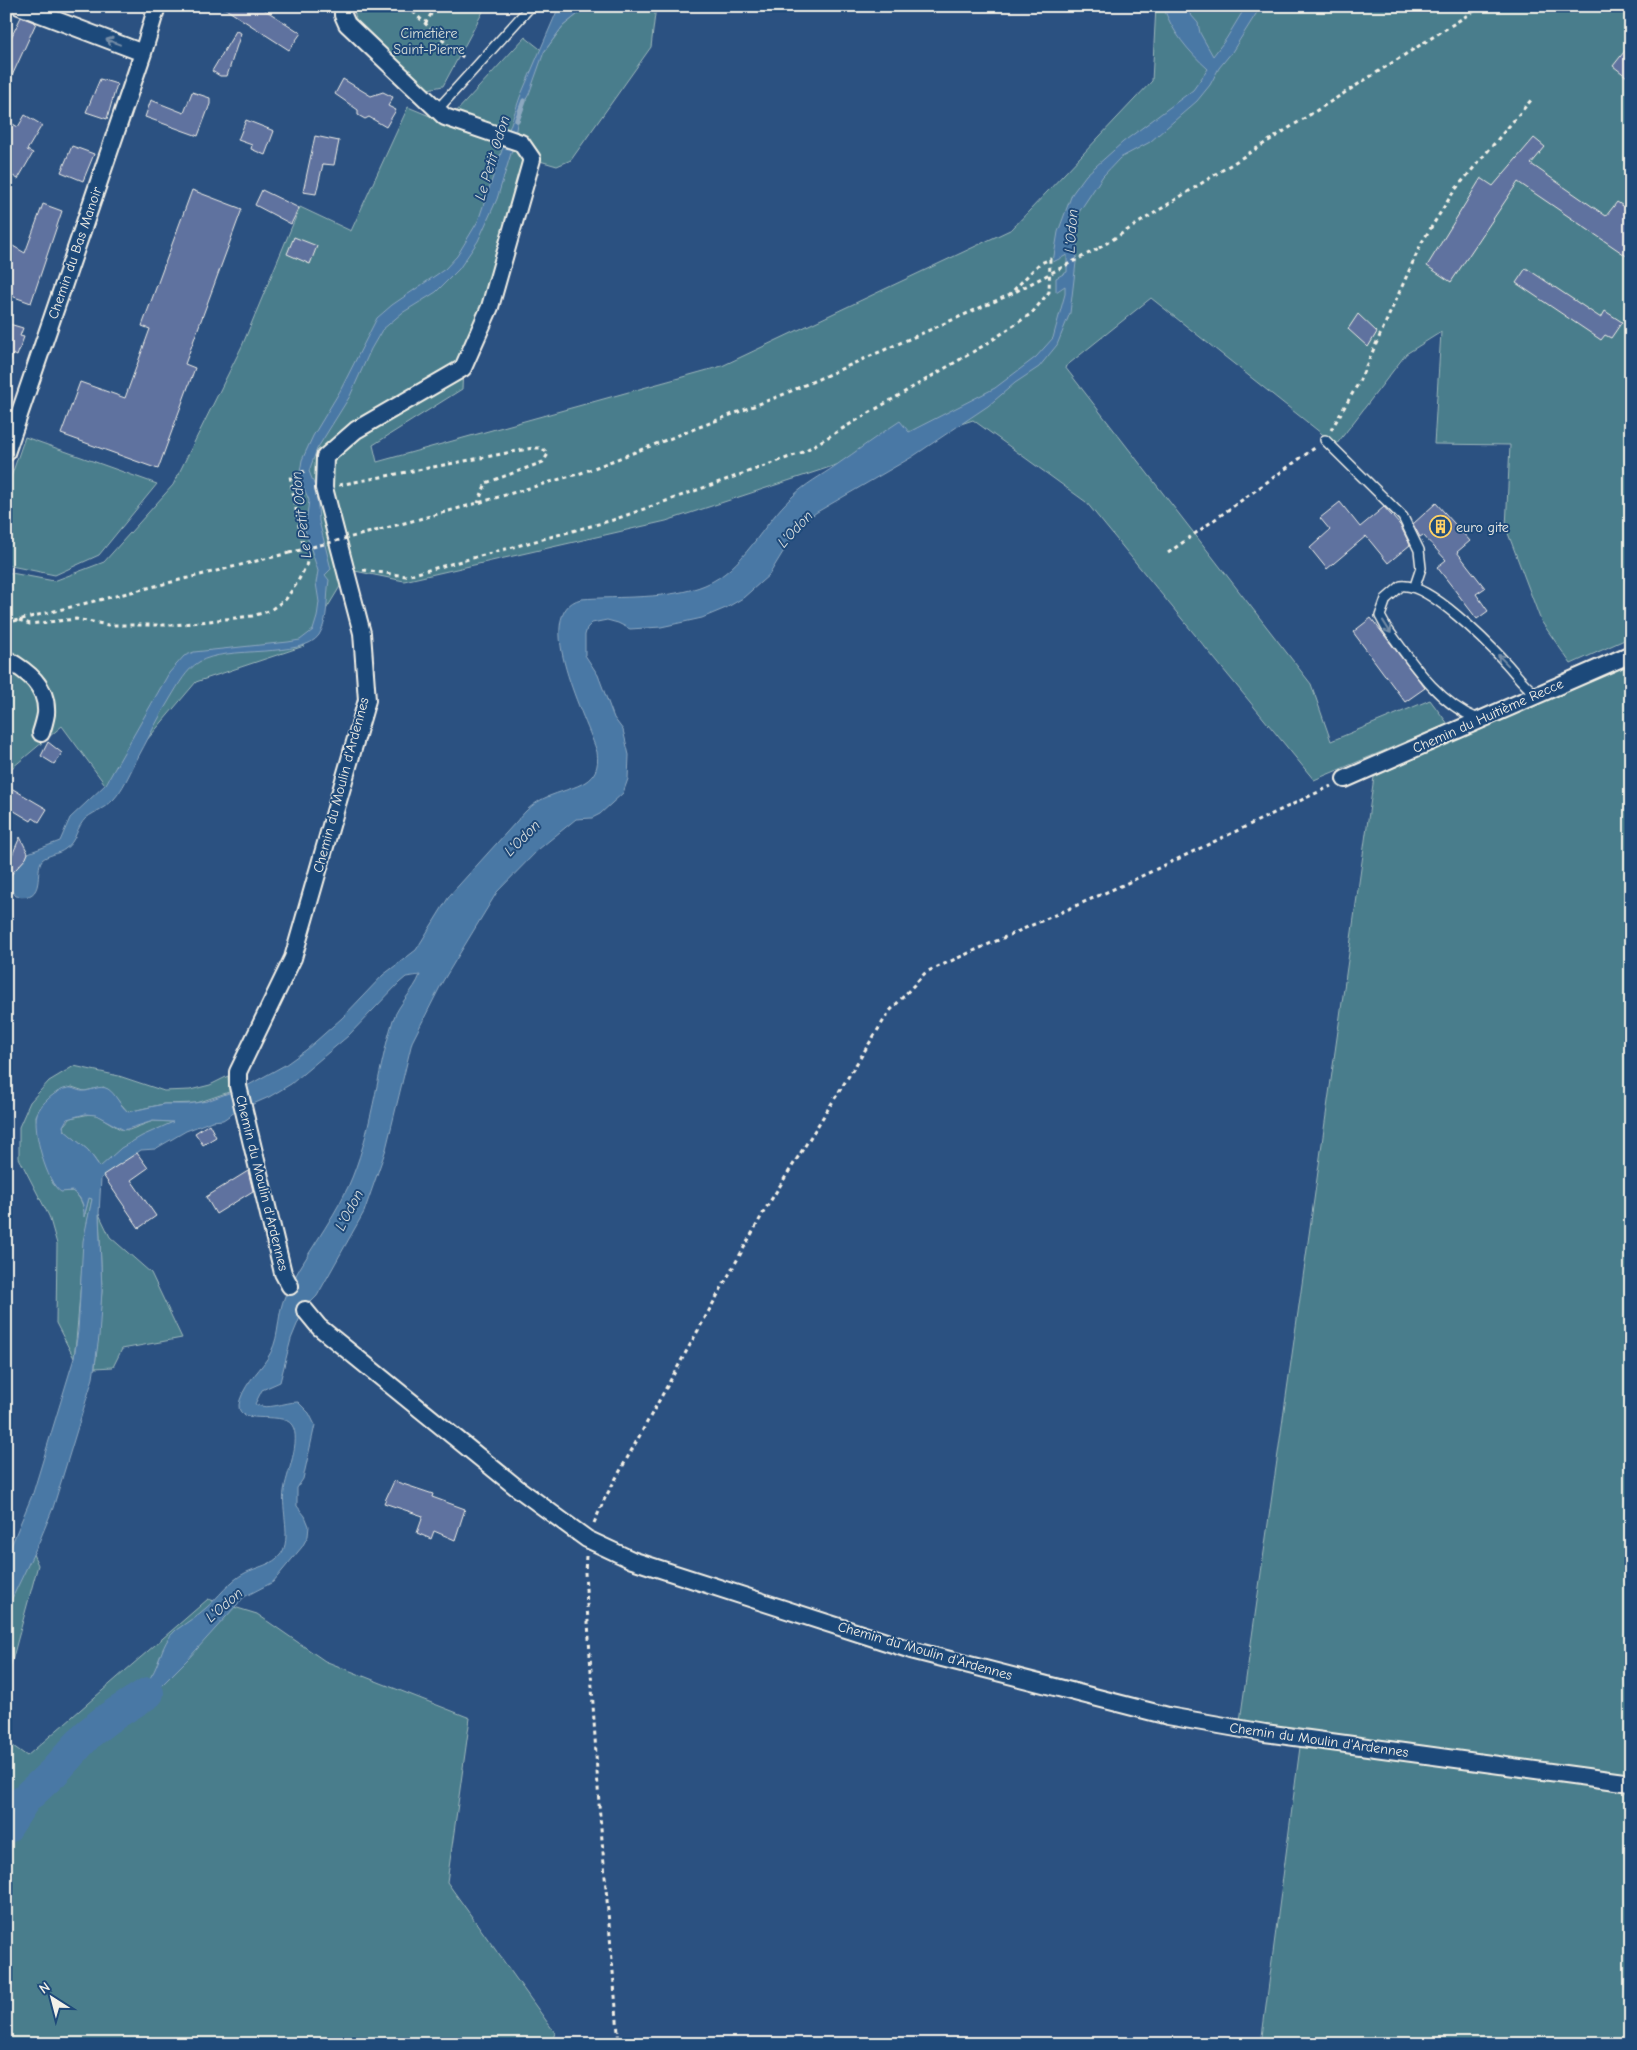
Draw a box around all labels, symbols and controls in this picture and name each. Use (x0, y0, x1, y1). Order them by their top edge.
park label: Cimetière Saint-Pierre (393, 25, 465, 58)
one-way arrow (106, 37, 121, 46)
water label: Le Petit Odon (471, 114, 513, 202)
street label: Chemin du Bas Manoir (44, 184, 106, 321)
water label: L'Odon (1060, 209, 1082, 253)
water label: Le Petit Odon (287, 471, 315, 559)
water label: L'Odon (773, 507, 817, 551)
building icon: euro gite (1428, 515, 1452, 539)
place label: euro gite (1456, 519, 1509, 536)
one-way arrow (1382, 619, 1392, 633)
one-way arrow (1497, 654, 1509, 666)
street label: Chemin du Huitième Recce (1410, 675, 1566, 757)
street label: Chemin du Moulin d'Ardennes (309, 695, 373, 874)
water label: L'Odon (500, 816, 544, 860)
street label: Chemin du Moulin d'Ardennes (232, 1093, 292, 1273)
water label: L'Odon (331, 1186, 367, 1234)
water label: L'Odon (202, 1584, 246, 1626)
street label: Chemin du Moulin d'Ardennes (836, 1618, 1014, 1684)
street label: Chemin du Moulin d'Ardennes (1228, 1719, 1410, 1761)
north arrow (28, 1972, 78, 2022)
text: N (36, 1978, 53, 1997)

